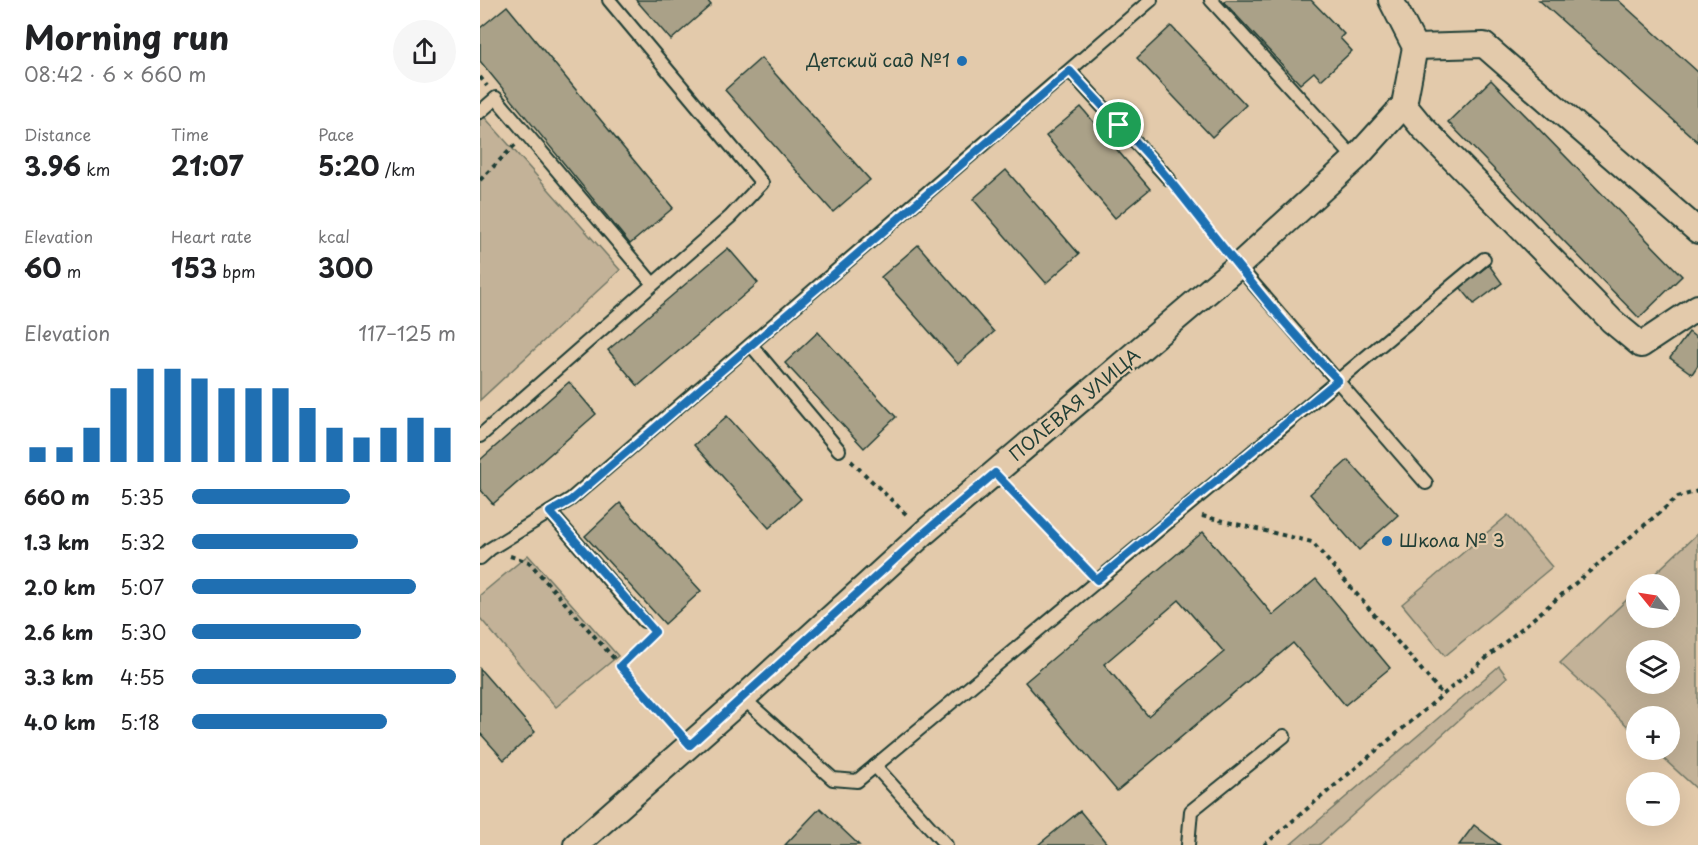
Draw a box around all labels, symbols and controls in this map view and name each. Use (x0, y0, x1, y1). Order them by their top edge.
text: Morning run (24, 11, 229, 61)
button: share (393, 20, 456, 83)
place label: Детский сад №1 (805, 46, 950, 73)
marker: Детский сад №1 (955, 54, 969, 68)
text: 08:42 · 6 × 660 m (24, 59, 206, 89)
pin (1093, 99, 1144, 150)
icon: arrive (1102, 108, 1135, 141)
text: Distance (24, 122, 91, 146)
text: Time (171, 122, 209, 146)
text: Pace (318, 122, 354, 146)
text: 3.96 (24, 146, 81, 185)
text: 21:07 (171, 146, 243, 185)
text: 5:20 (318, 146, 380, 185)
text: km (81, 157, 110, 181)
text: /km (380, 157, 415, 181)
text: Elevation (24, 224, 93, 248)
text: Heart rate (171, 224, 252, 248)
text: kcal (318, 224, 350, 248)
text: 60 (24, 248, 62, 287)
text: 153 (171, 248, 217, 287)
text: 300 (318, 248, 373, 287)
text: m (62, 259, 81, 283)
text: bpm (217, 259, 256, 283)
text: Elevation (24, 318, 110, 348)
text: 117–125 m (358, 318, 456, 348)
street label: ПОЛЕВАЯ УЛИЦА (1003, 341, 1146, 467)
text: 660 m (24, 482, 90, 512)
text: 5:35 (120, 482, 164, 512)
place label: Школа № 3 (1399, 526, 1505, 553)
text: 1.3 km (24, 527, 90, 557)
text: 5:32 (120, 527, 165, 557)
marker: Школа № 3 (1380, 534, 1394, 548)
text: 2.0 km (24, 572, 96, 602)
text: 5:07 (120, 572, 164, 602)
north arrow (1626, 574, 1680, 628)
map controls (1626, 574, 1680, 826)
text: 2.6 km (24, 617, 93, 647)
text: 5:30 (120, 617, 166, 647)
button: layers (1626, 640, 1680, 694)
text: 3.3 km (24, 662, 94, 692)
text: 4:55 (120, 662, 165, 692)
button: + (1626, 706, 1680, 760)
text: 4.0 km (24, 707, 96, 737)
text: 5:18 (120, 707, 160, 737)
button: − (1626, 772, 1680, 826)

